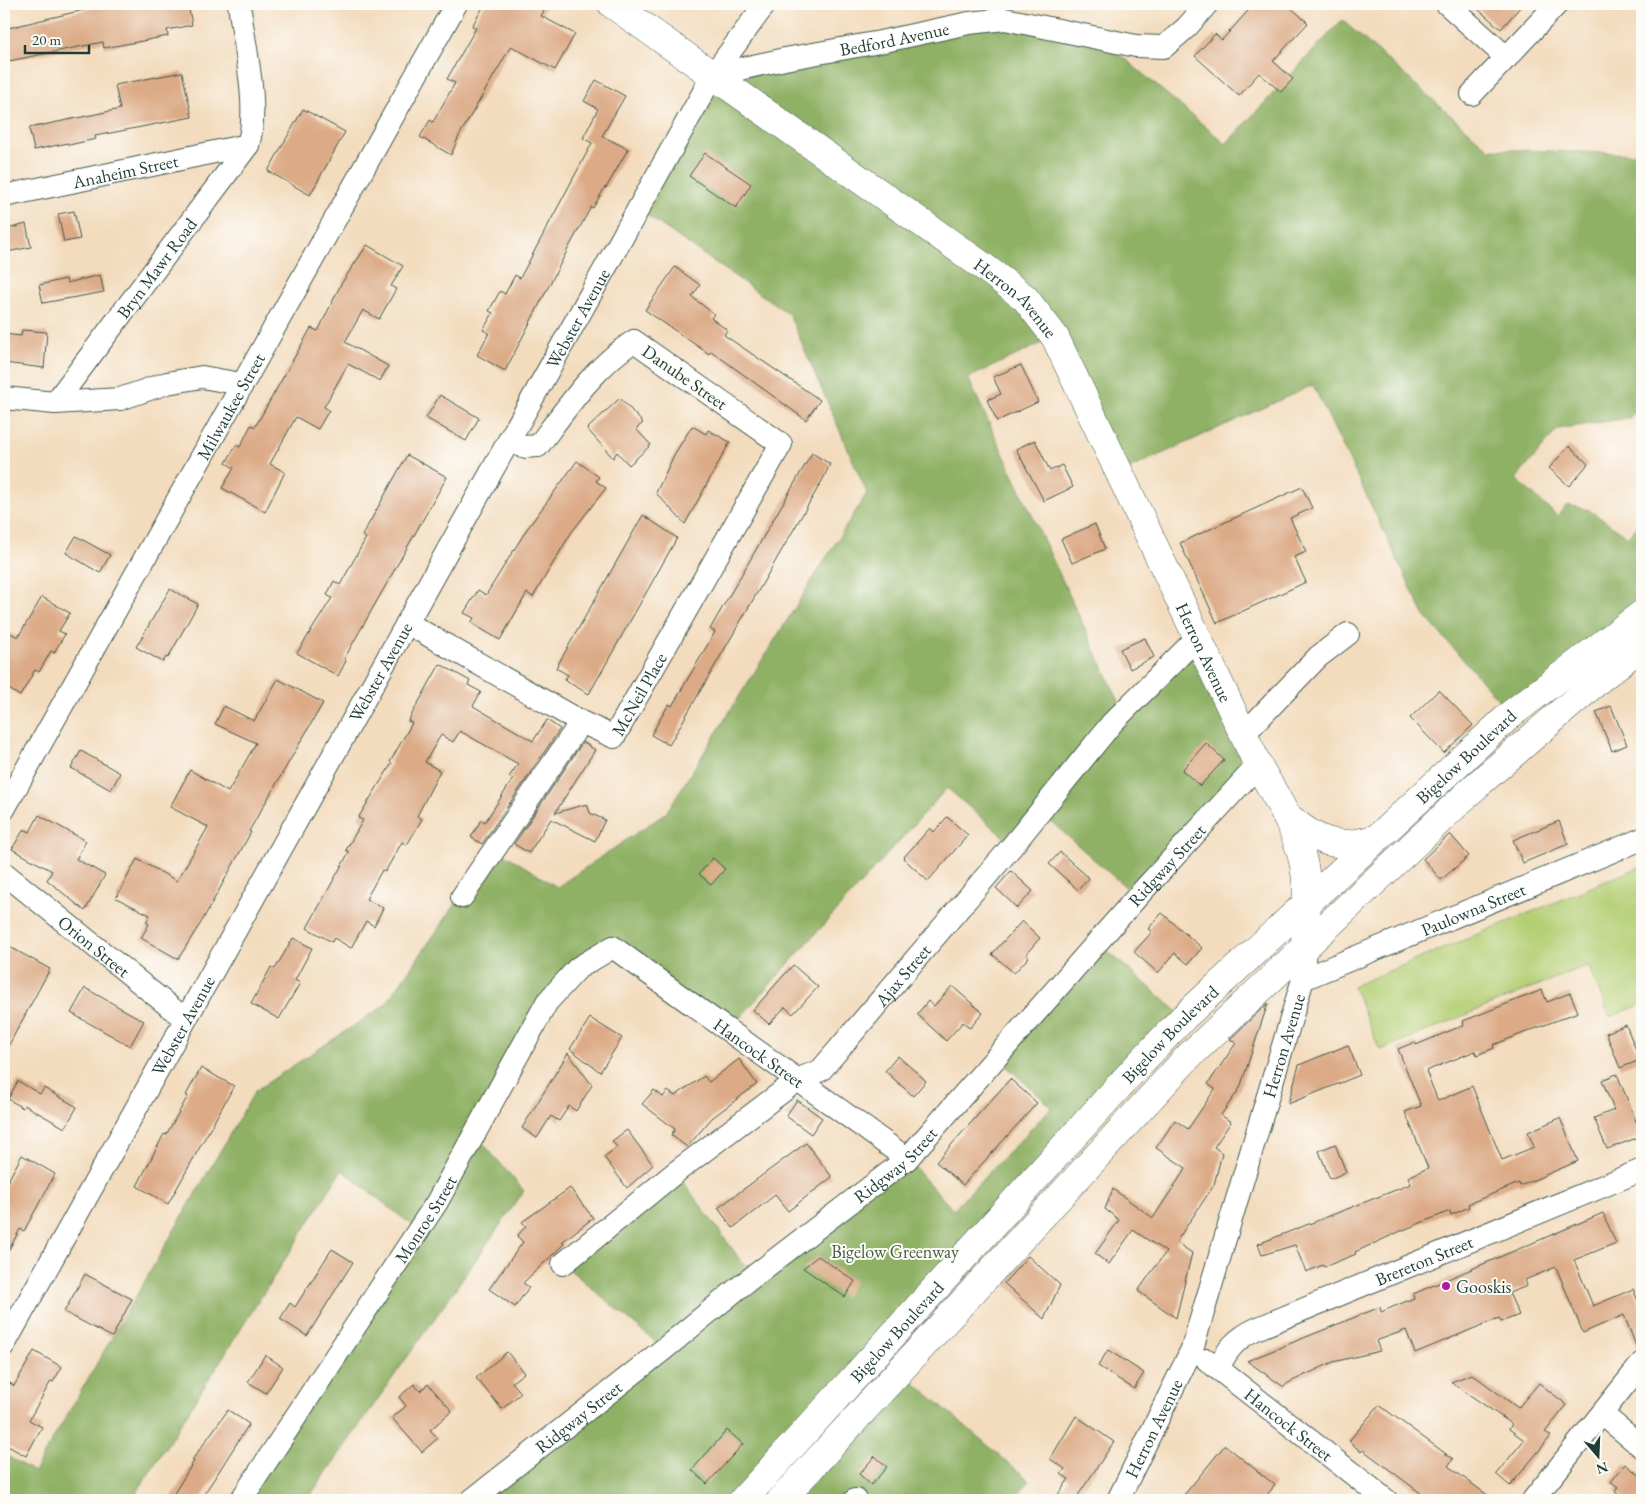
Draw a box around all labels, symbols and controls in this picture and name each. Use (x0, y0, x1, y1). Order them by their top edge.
street label: Bedford Avenue (838, 16, 951, 61)
scale bar (25, 22, 89, 54)
text: 20 m (32, 30, 61, 49)
street label: Anaheim Street (70, 148, 180, 193)
street label: Bryn Mawr Road (111, 212, 202, 323)
street label: Herron Avenue (970, 252, 1063, 342)
street label: Webster Avenue (540, 264, 614, 372)
street label: Danube Street (638, 339, 732, 415)
street label: Milwaukee Street (191, 348, 270, 464)
street label: Herron Avenue (1171, 599, 1238, 706)
street label: Webster Avenue (343, 618, 417, 726)
street label: McNeil Place (606, 648, 671, 740)
street label: Bigelow Boulevard (1410, 703, 1521, 808)
street label: Ridgway Street (1123, 818, 1210, 911)
street label: Paulowna Street (1417, 877, 1529, 941)
street label: Orion Street (54, 910, 135, 982)
street label: Ajax Street (869, 939, 936, 1011)
street label: Webster Avenue (145, 971, 219, 1079)
street label: Bigelow Boulevard (1116, 979, 1224, 1088)
street label: Herron Avenue (1257, 991, 1309, 1100)
street label: Hancock Street (709, 1012, 809, 1093)
street label: Ridgway Street (848, 1122, 942, 1208)
street label: Monroe Street (389, 1171, 461, 1267)
street label: Brereton Street (1371, 1229, 1477, 1290)
park label: Bigelow Greenway (831, 1240, 959, 1263)
street label: Bigelow Boulevard (844, 1275, 949, 1387)
place label: Gooskis (1456, 1275, 1512, 1298)
marker: Gooskis (1440, 1280, 1452, 1292)
street label: Ridgway Street (530, 1375, 627, 1458)
street label: Herron Avenue (1119, 1375, 1187, 1481)
street label: Hancock Street (1240, 1382, 1338, 1466)
north arrow (1574, 1432, 1624, 1482)
text: N (1593, 1458, 1611, 1479)

